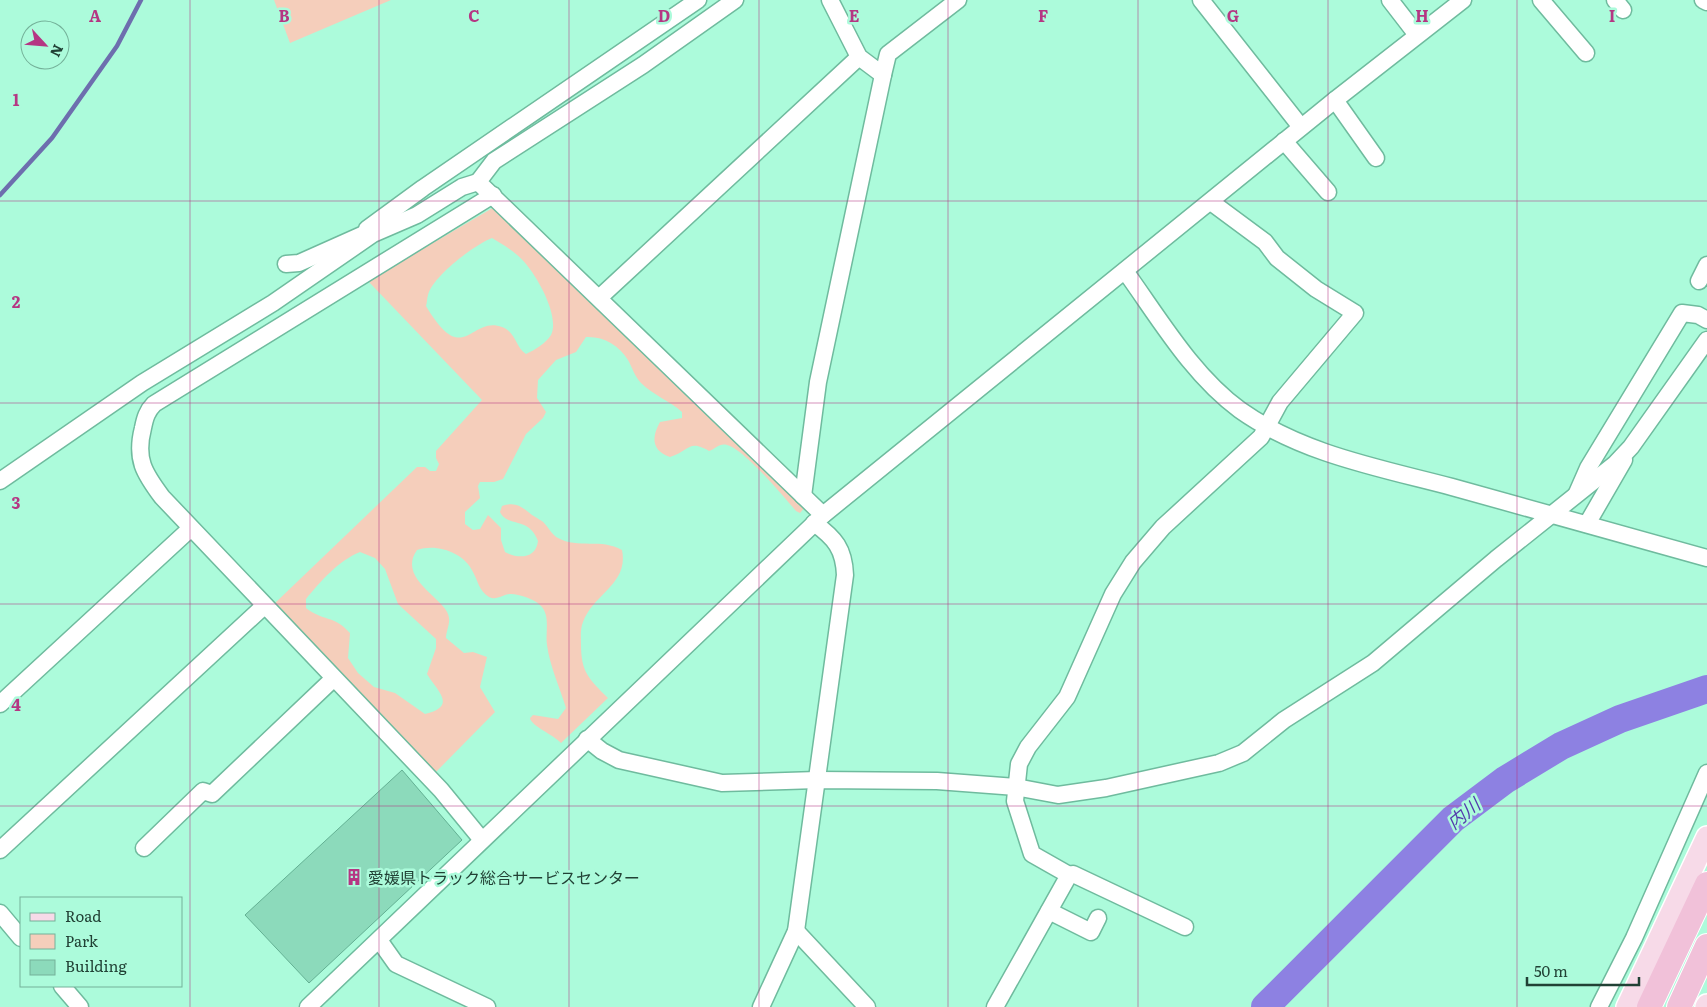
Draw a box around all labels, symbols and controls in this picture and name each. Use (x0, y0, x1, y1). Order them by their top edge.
text: A (89, 3, 101, 27)
text: B (278, 3, 290, 27)
text: C (468, 3, 480, 27)
text: D (658, 3, 670, 27)
text: E (849, 3, 860, 27)
text: F (1038, 3, 1048, 27)
text: G (1227, 3, 1239, 27)
text: H (1415, 3, 1429, 27)
text: I (1609, 3, 1615, 27)
north arrow (20, 20, 70, 70)
text: N (46, 41, 69, 61)
text: 1 (13, 87, 20, 111)
text: 2 (12, 289, 21, 313)
text: 3 (12, 490, 21, 514)
text: 4 (11, 692, 21, 716)
water label: 内川 (1441, 790, 1487, 835)
place label: 愛媛県トラック総合サービスセンター (368, 865, 640, 889)
building icon: 愛媛県トラック総合サービスセンター (344, 867, 364, 887)
legend (20, 897, 182, 987)
text: Road (65, 904, 101, 927)
text: Park (65, 929, 99, 952)
text: Building (65, 954, 127, 977)
scale bar (1527, 954, 1640, 986)
text: 50 m (1534, 959, 1568, 982)

